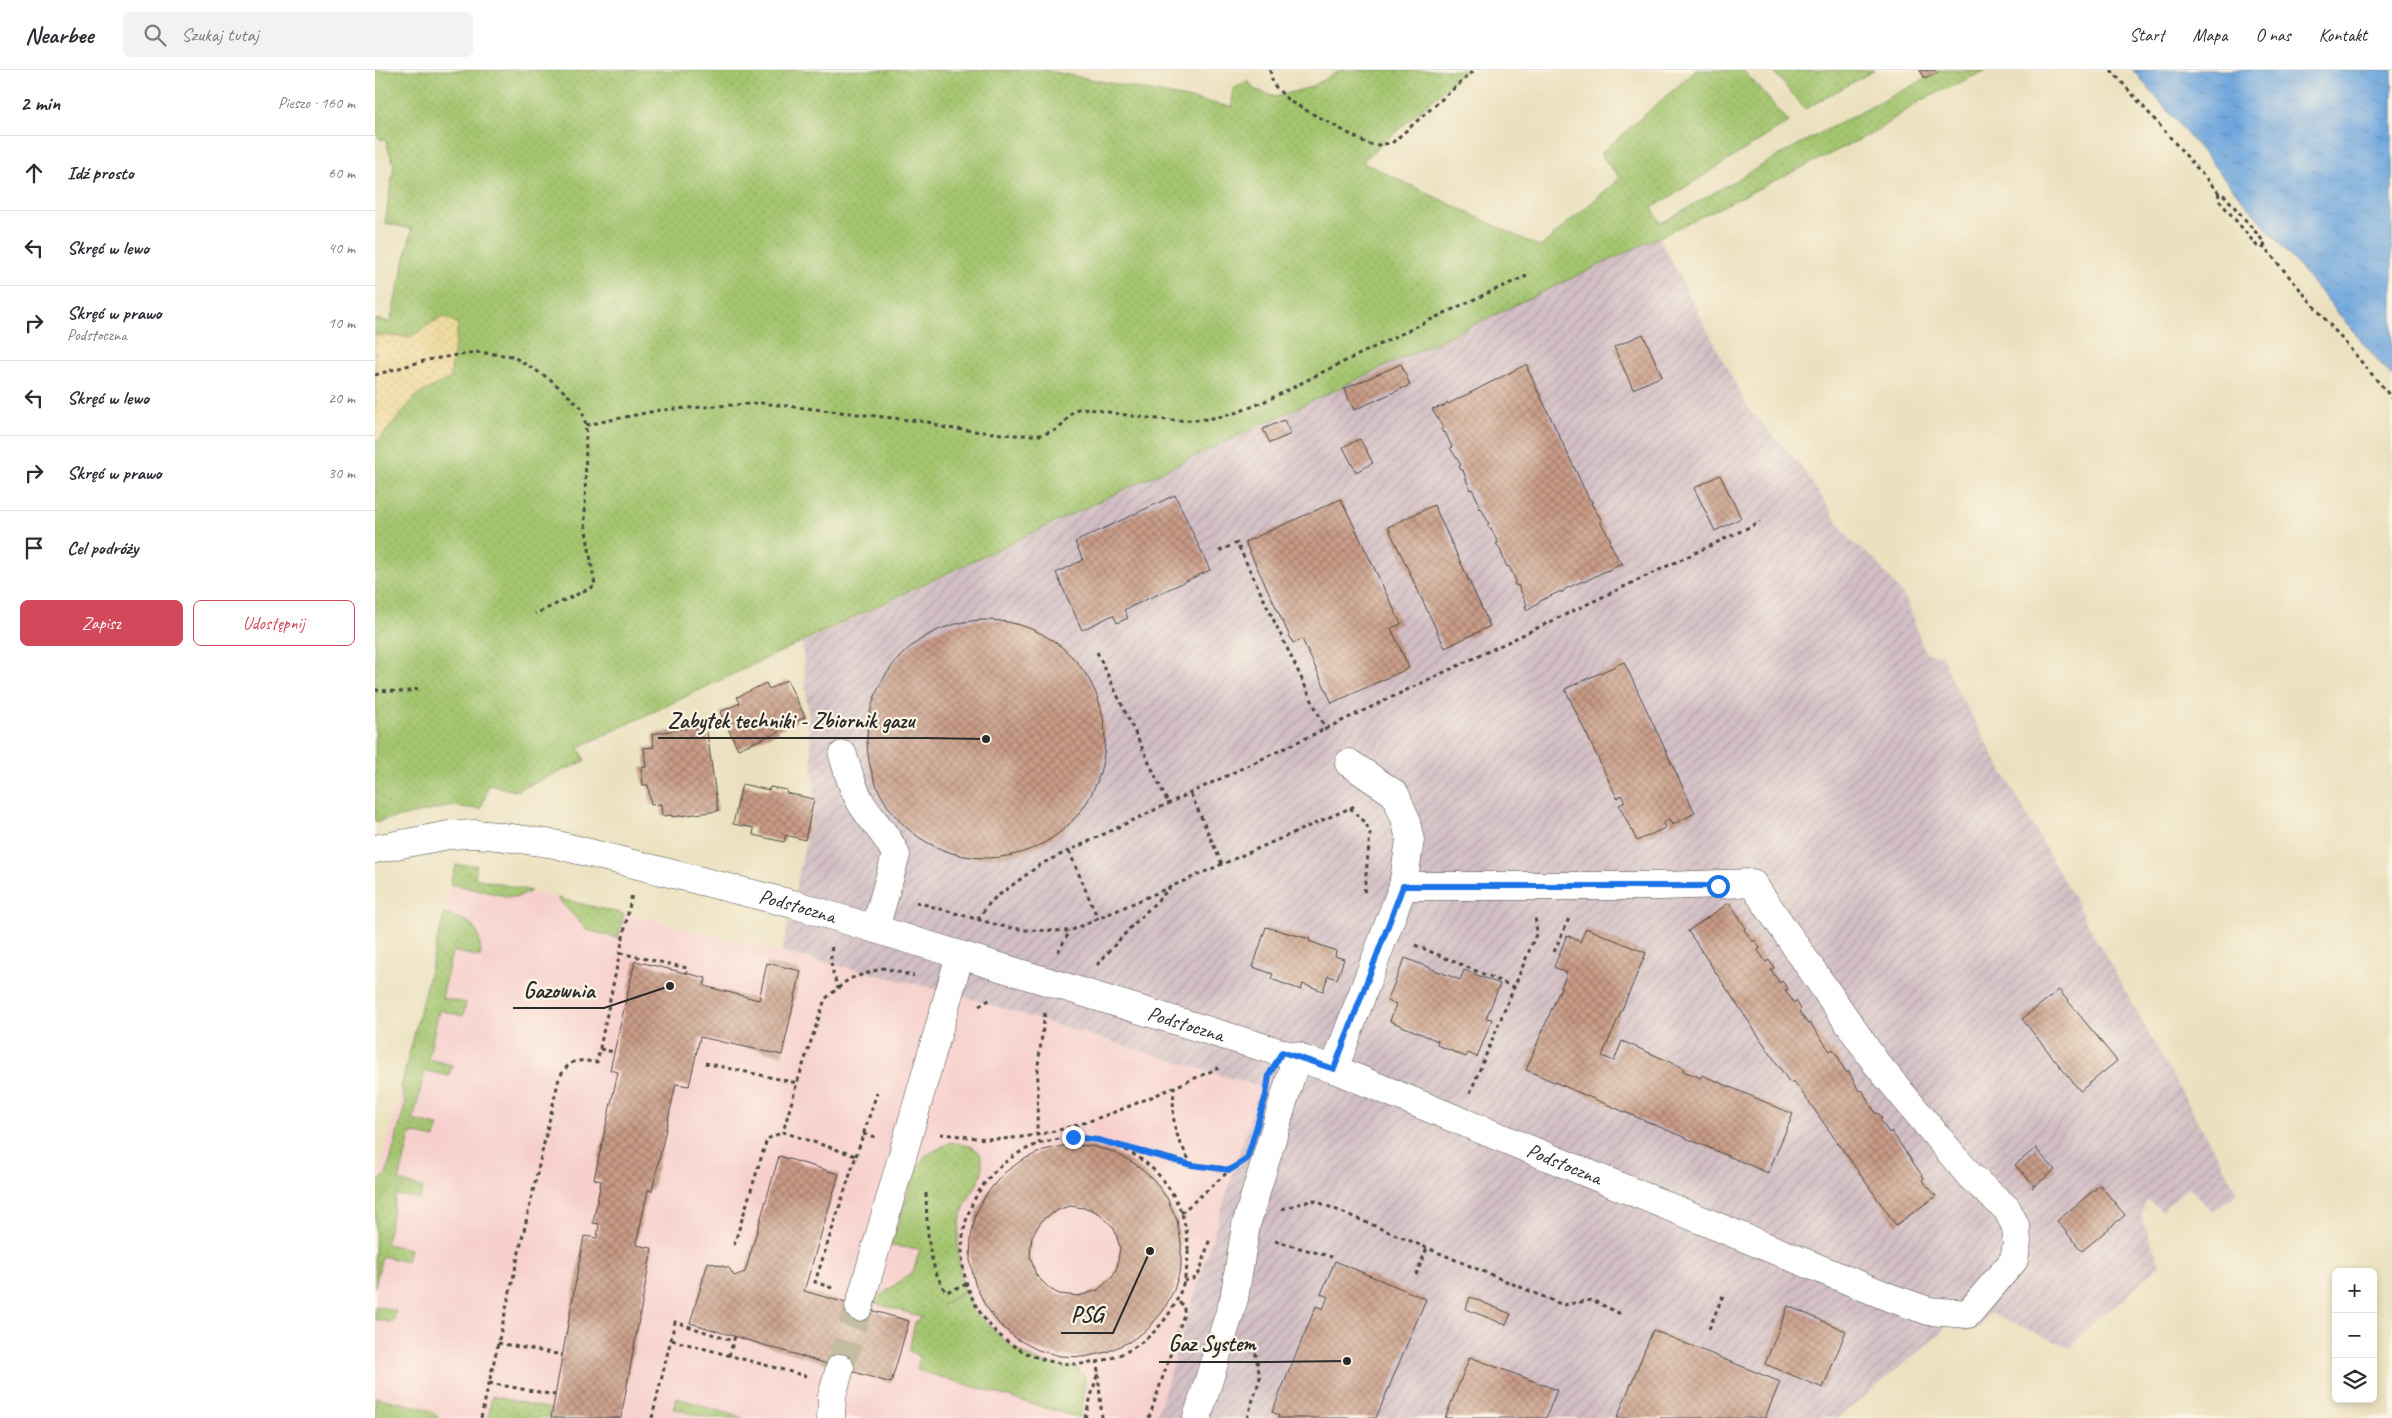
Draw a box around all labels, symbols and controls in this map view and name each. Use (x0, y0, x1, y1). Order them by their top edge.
search box (123, 12, 473, 57)
text: Nearbee (25, 20, 93, 50)
icon: search (141, 21, 169, 49)
text: Szukaj tutaj (181, 23, 259, 47)
text: Start (2129, 24, 2165, 46)
text: Mapa (2193, 24, 2227, 46)
text: O nas (2255, 24, 2291, 46)
text: Kontakt (2319, 24, 2367, 46)
text: 2 min (20, 90, 60, 116)
text: Pieszo · 160 m (278, 93, 355, 113)
icon: ahead (20, 159, 48, 187)
text: Idź prosto (67, 161, 134, 185)
text: 60 m (328, 163, 355, 183)
icon: left (20, 234, 48, 262)
text: Skręć w lewo (67, 236, 149, 260)
text: 40 m (328, 238, 355, 258)
text: Skręć w prawo (67, 301, 162, 325)
icon: right (20, 309, 48, 337)
text: 10 m (328, 313, 355, 333)
text: Podstoczna (67, 325, 127, 345)
icon: left (20, 384, 48, 412)
text: Skręć w lewo (67, 386, 149, 410)
text: 20 m (328, 388, 355, 408)
icon: right (20, 459, 48, 487)
text: Skręć w prawo (67, 461, 162, 485)
text: 30 m (328, 463, 355, 483)
icon: arrive (20, 534, 48, 562)
text: Cel podróży (67, 536, 138, 560)
button: Zapisz (20, 600, 183, 646)
button: Udostępnij (193, 600, 355, 646)
callout: Zabytek techniki - Zbiornik gazu (658, 701, 924, 738)
text: Zabytek techniki - Zbiornik gazu (668, 707, 916, 735)
route start (1707, 875, 1730, 898)
street label: Podstoczna (756, 883, 841, 930)
callout: Gazownia (513, 971, 604, 1008)
text: Gazownia (523, 977, 597, 1005)
street label: Podstoczna (1144, 1000, 1229, 1048)
route end (1062, 1126, 1085, 1149)
street label: Podstoczna (1523, 1137, 1608, 1192)
map controls (2332, 1268, 2377, 1403)
button: + (2332, 1268, 2377, 1313)
callout: PSG (1061, 1296, 1113, 1333)
text: PSG (1071, 1301, 1107, 1329)
button: − (2332, 1313, 2377, 1358)
callout: Gaz System (1159, 1325, 1265, 1362)
text: Gaz System (1168, 1330, 1257, 1358)
button: layers (2332, 1358, 2377, 1403)

